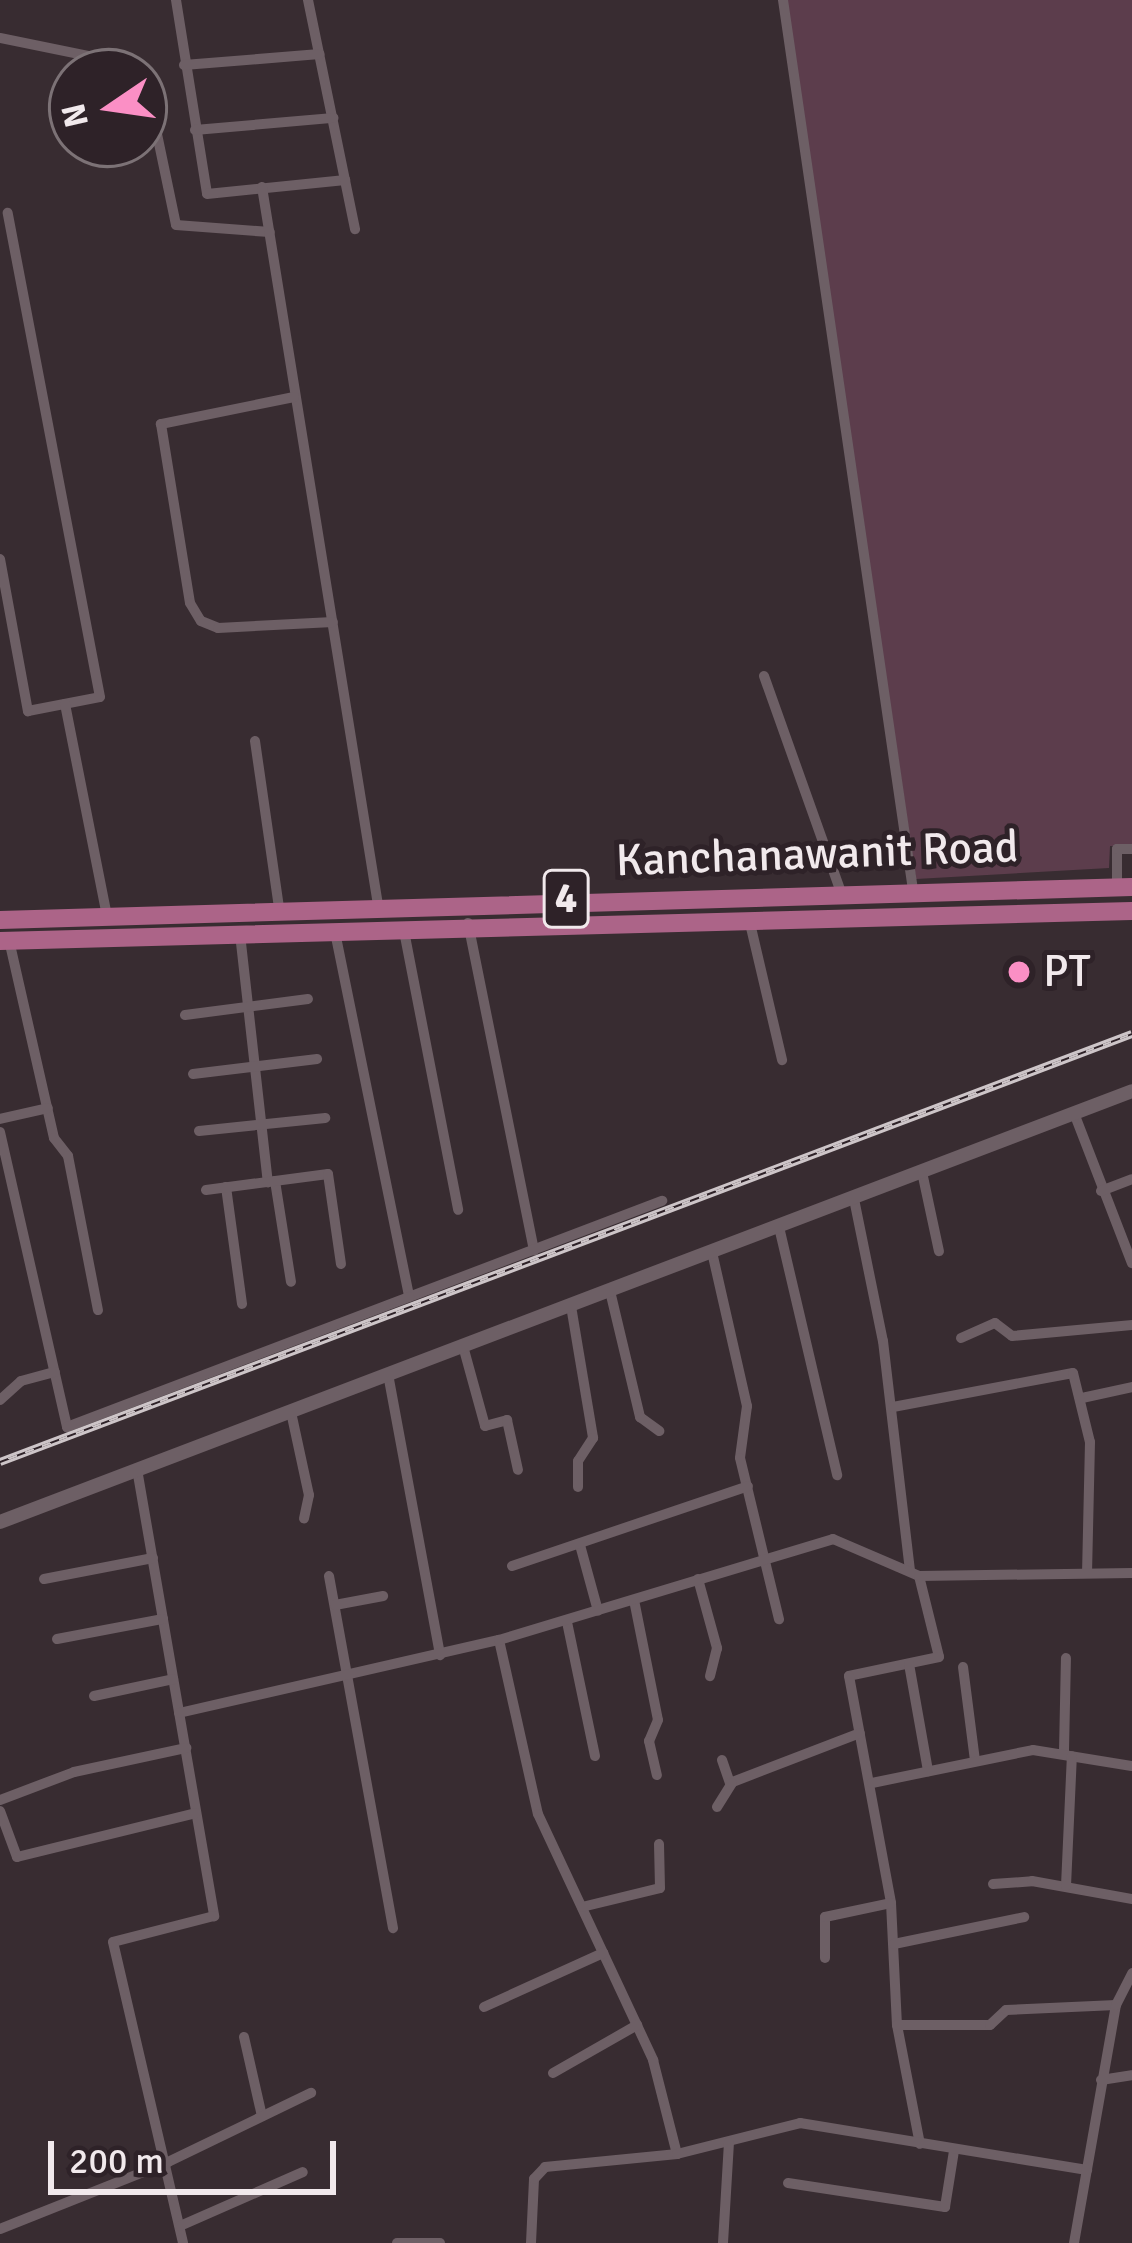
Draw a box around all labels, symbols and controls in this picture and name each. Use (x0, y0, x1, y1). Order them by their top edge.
north arrow (48, 48, 168, 168)
text: N (53, 100, 98, 131)
street label: Kanchanawanit Road (615, 820, 1019, 888)
road number: 4 (542, 863, 590, 935)
place label: PT (1043, 945, 1091, 999)
marker: PT (1006, 959, 1032, 985)
scale bar (54, 2117, 342, 2191)
text: 200 m (69, 2139, 164, 2184)

